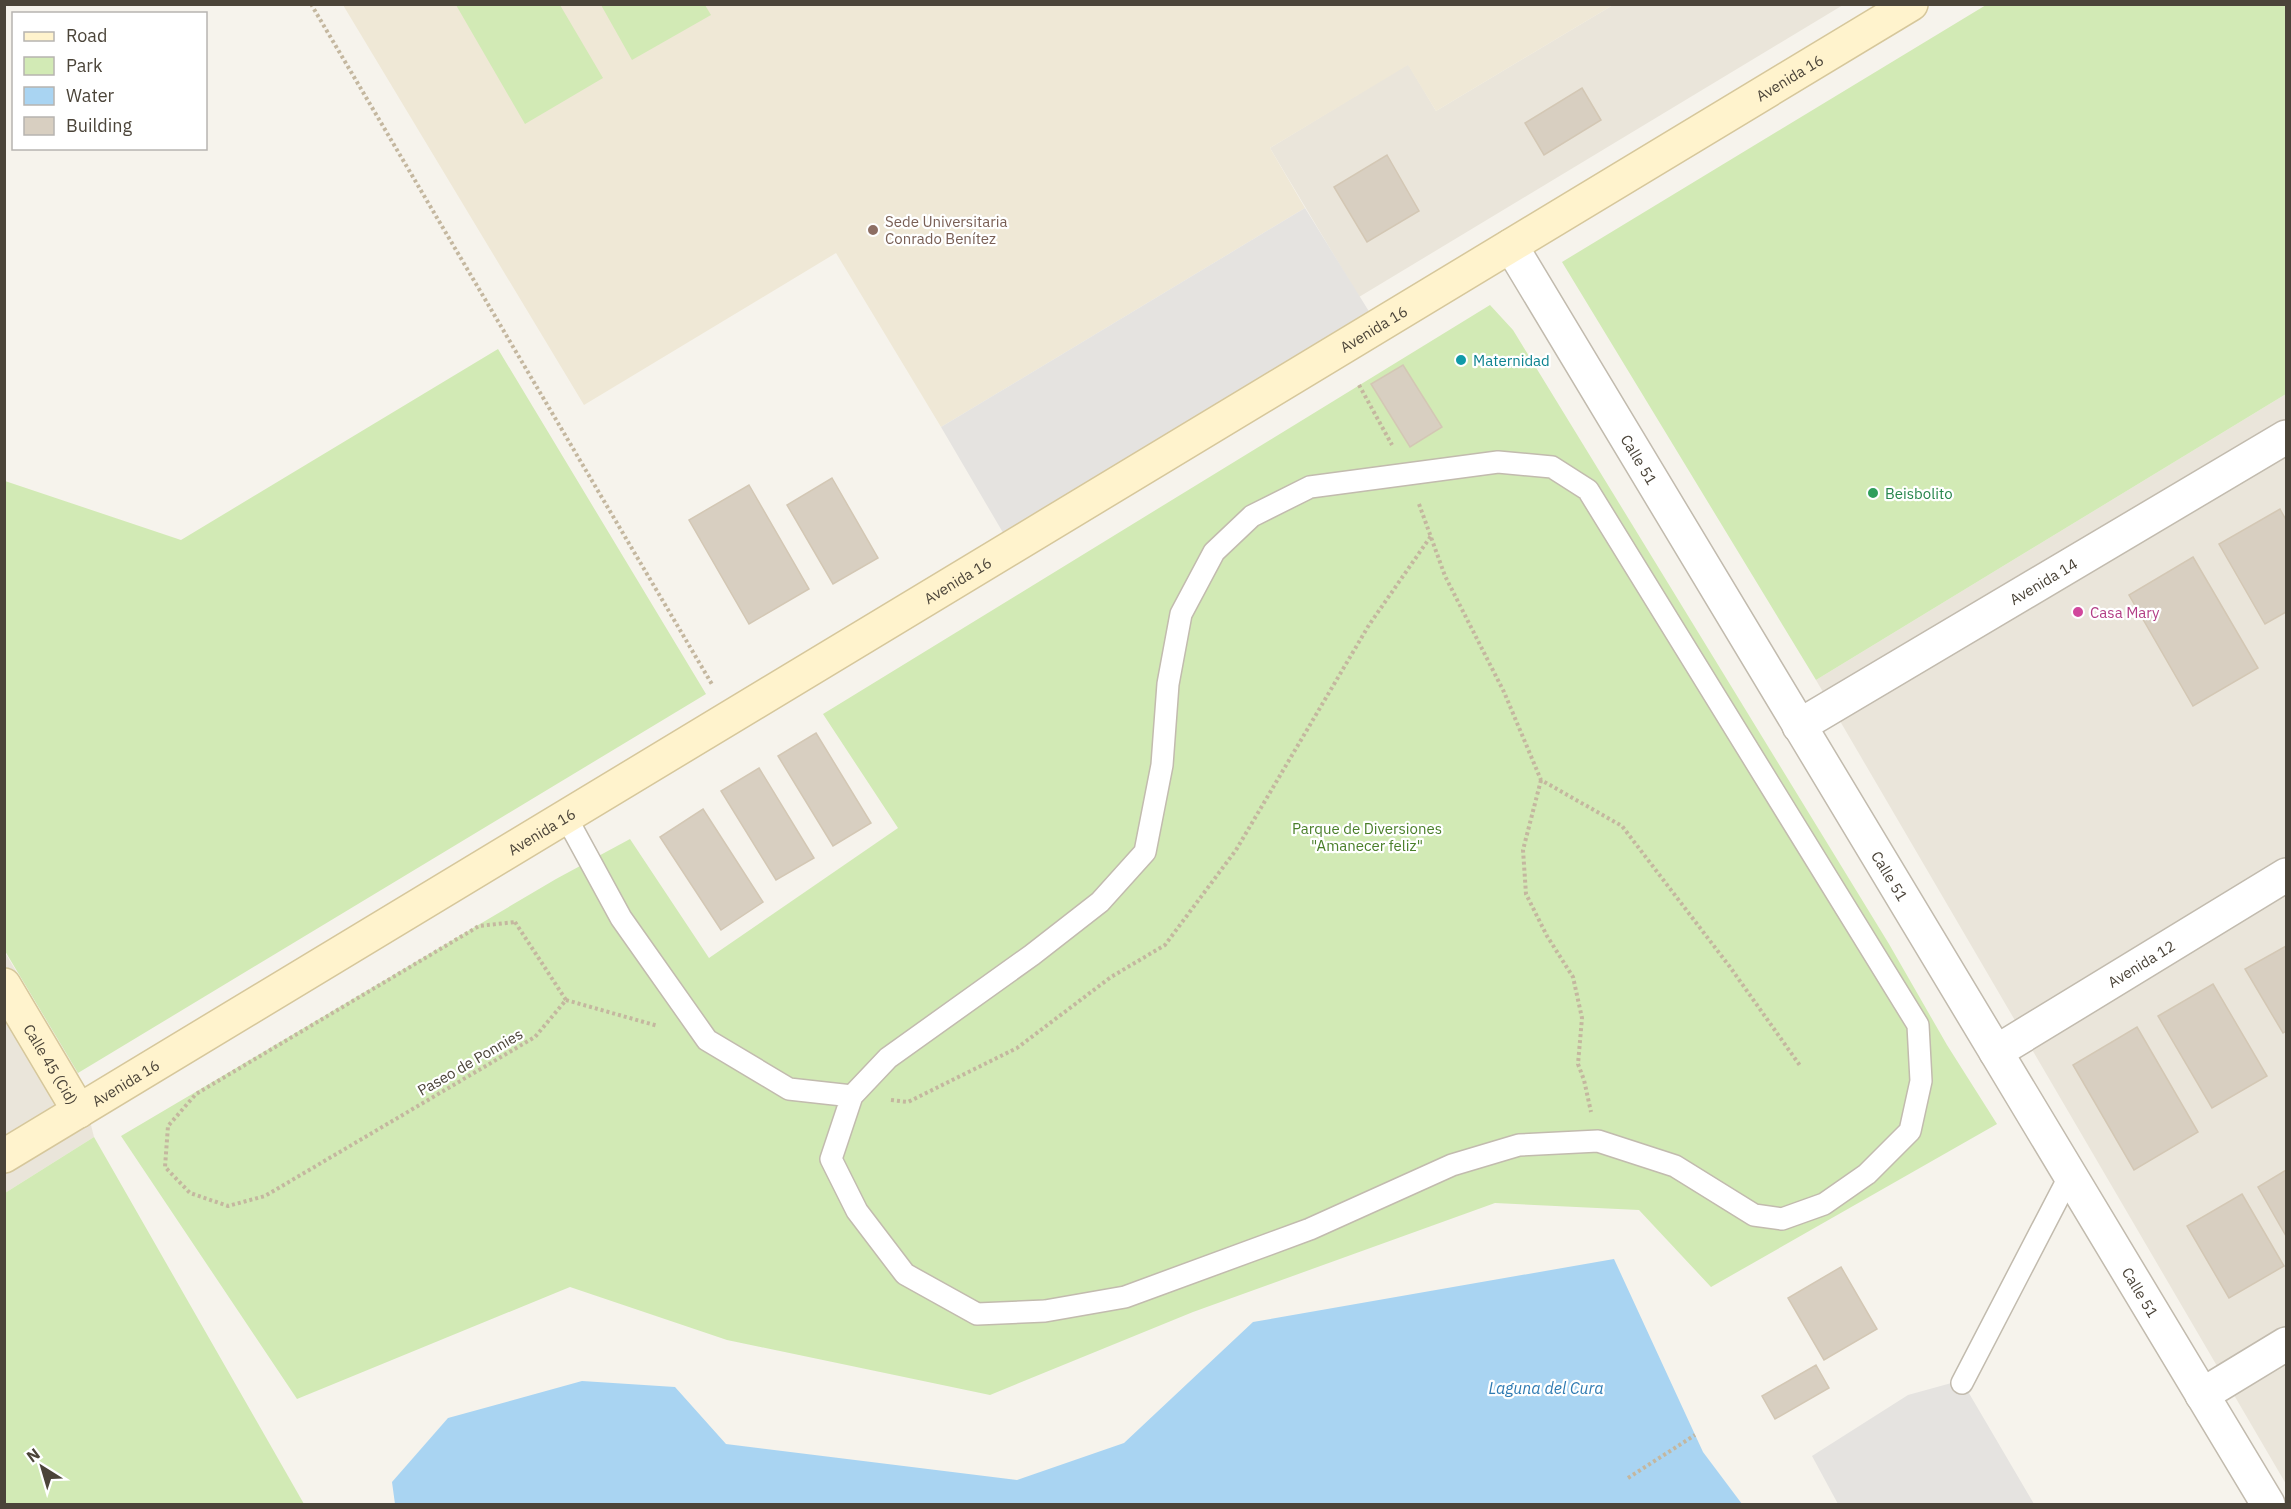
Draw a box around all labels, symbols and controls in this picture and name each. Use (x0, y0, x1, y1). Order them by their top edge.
legend (12, 12, 207, 150)
text: Road (66, 24, 107, 47)
street label: Avenida 16 (1752, 50, 1827, 105)
text: Park (66, 54, 103, 77)
text: Water (66, 84, 115, 107)
text: Building (66, 114, 133, 137)
place label: Sede Universitaria Conrado Benítez (885, 212, 1007, 248)
marker: Sede Universitaria Conrado Benítez (866, 223, 880, 237)
street label: Avenida 16 (1336, 301, 1411, 356)
place label: Maternidad (1473, 351, 1550, 370)
marker: Maternidad (1454, 353, 1468, 367)
street label: Calle 51 (1617, 431, 1662, 488)
place label: Beisbolito (1885, 484, 1953, 503)
marker: Beisbolito (1866, 486, 1880, 500)
street label: Avenida 16 (920, 552, 995, 608)
street label: Avenida 14 (2006, 554, 2081, 608)
place label: Casa Mary (2090, 603, 2160, 622)
marker: Casa Mary (2071, 605, 2085, 619)
street label: Avenida 16 (504, 804, 579, 859)
park label: Parque de Diversiones "Amanecer feliz" (1292, 819, 1442, 855)
street label: Calle 51 (1868, 847, 1912, 904)
street label: Avenida 12 (2104, 936, 2178, 991)
street label: Calle 45 (Cid) (20, 1020, 82, 1108)
street label: Paseo de Ponnies (414, 1024, 526, 1100)
street label: Avenida 16 (88, 1055, 163, 1110)
street label: Calle 51 (2118, 1264, 2163, 1321)
water label: Laguna del Cura (1488, 1378, 1604, 1398)
north arrow (12, 1437, 72, 1497)
text: N (22, 1444, 44, 1466)

